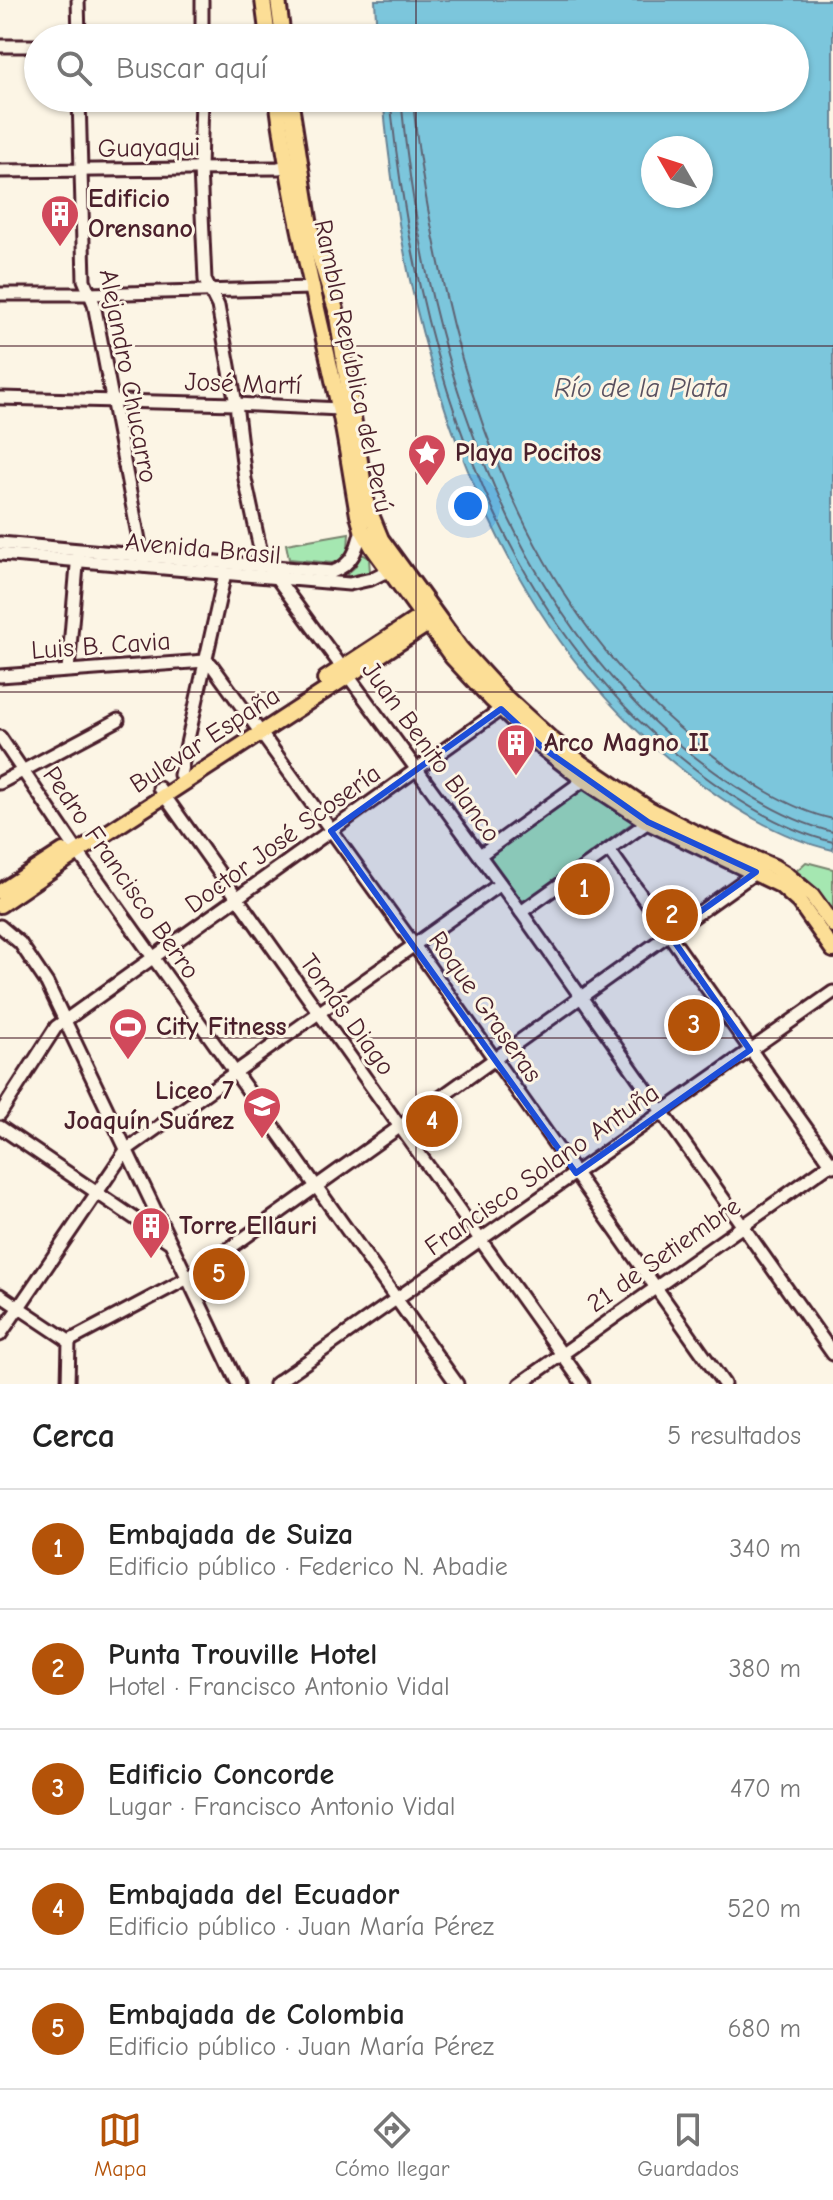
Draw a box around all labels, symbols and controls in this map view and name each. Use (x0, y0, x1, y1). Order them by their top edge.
search box (24, 24, 809, 112)
icon: search (52, 46, 96, 90)
text: Buscar aquí (116, 51, 267, 86)
street label: Guayaqui (97, 132, 201, 164)
north arrow (641, 136, 713, 208)
place label: Edificio Orensano (88, 184, 193, 244)
building icon: Edificio Orensano (39, 193, 81, 248)
street label: Rambla República del Perú (307, 217, 399, 515)
street label: Alejandro Chucarro (93, 267, 163, 485)
street label: José Martí (184, 367, 303, 401)
water label: Río de la Plata (554, 372, 728, 404)
place icon: Playa Pocitos (406, 432, 448, 487)
place label: Playa Pocitos (455, 438, 601, 468)
your location (448, 486, 488, 526)
street label: Avenida Brasil (124, 527, 282, 571)
street label: Luis B. Cavia (30, 626, 172, 666)
street label: Juan Benito Blanco (355, 656, 507, 848)
street label: Bulevar España (125, 680, 285, 800)
building icon: Arco Magno II (495, 722, 537, 777)
place label: Arco Magno II (544, 728, 709, 758)
street label: Doctor José Scosería (180, 758, 386, 920)
street label: Pedro Francisco Berro (36, 761, 206, 985)
pin: 1 (558, 859, 610, 919)
pin: 2 (646, 885, 698, 945)
street label: Roque Graseras (422, 926, 548, 1088)
street label: Tomás Diago (293, 949, 401, 1081)
pin: 3 (668, 995, 720, 1055)
sports icon: City Fitness (107, 1006, 149, 1061)
place label: City Fitness (156, 1012, 287, 1042)
place label: Liceo 7 Joaquín Suárez (64, 1076, 234, 1136)
street label: Francisco Solano Antuña (419, 1078, 665, 1262)
school or university icon: Liceo 7 Joaquín Suárez (241, 1085, 283, 1140)
pin: 4 (406, 1091, 458, 1151)
street label: 21 de Setiembre (582, 1191, 746, 1319)
building icon: Torre Ellauri (130, 1205, 172, 1260)
place label: Torre Ellauri (179, 1211, 317, 1241)
pin: 5 (193, 1244, 245, 1304)
text: Cerca (32, 1416, 115, 1456)
text: 5 resultados (667, 1421, 801, 1451)
text: Embajada de Suiza (108, 1517, 353, 1552)
text: 1 (53, 1534, 63, 1564)
text: 340 m (729, 1534, 801, 1564)
text: Edificio público · Federico N. Abadie (108, 1552, 508, 1582)
text: Punta Trouville Hotel (108, 1637, 377, 1672)
text: 2 (52, 1654, 64, 1684)
text: 380 m (728, 1654, 801, 1684)
text: Hotel · Francisco Antonio Vidal (108, 1672, 450, 1702)
text: Edificio Concorde (108, 1757, 334, 1792)
text: 3 (52, 1774, 64, 1804)
text: 470 m (730, 1774, 801, 1804)
text: Lugar · Francisco Antonio Vidal (108, 1792, 456, 1822)
text: Embajada del Ecuador (108, 1877, 399, 1912)
text: 4 (52, 1894, 64, 1924)
text: 520 m (727, 1894, 801, 1924)
text: Edificio público · Juan María Pérez (108, 1912, 494, 1942)
text: Embajada de Colombia (108, 1997, 405, 2032)
text: 5 (51, 2014, 65, 2044)
text: 680 m (727, 2014, 801, 2044)
text: Edificio público · Juan María Pérez (108, 2032, 494, 2062)
tab: Mapa (94, 2108, 147, 2182)
tab: Cómo llegar (335, 2108, 449, 2182)
tab: Guardados (637, 2108, 739, 2182)

